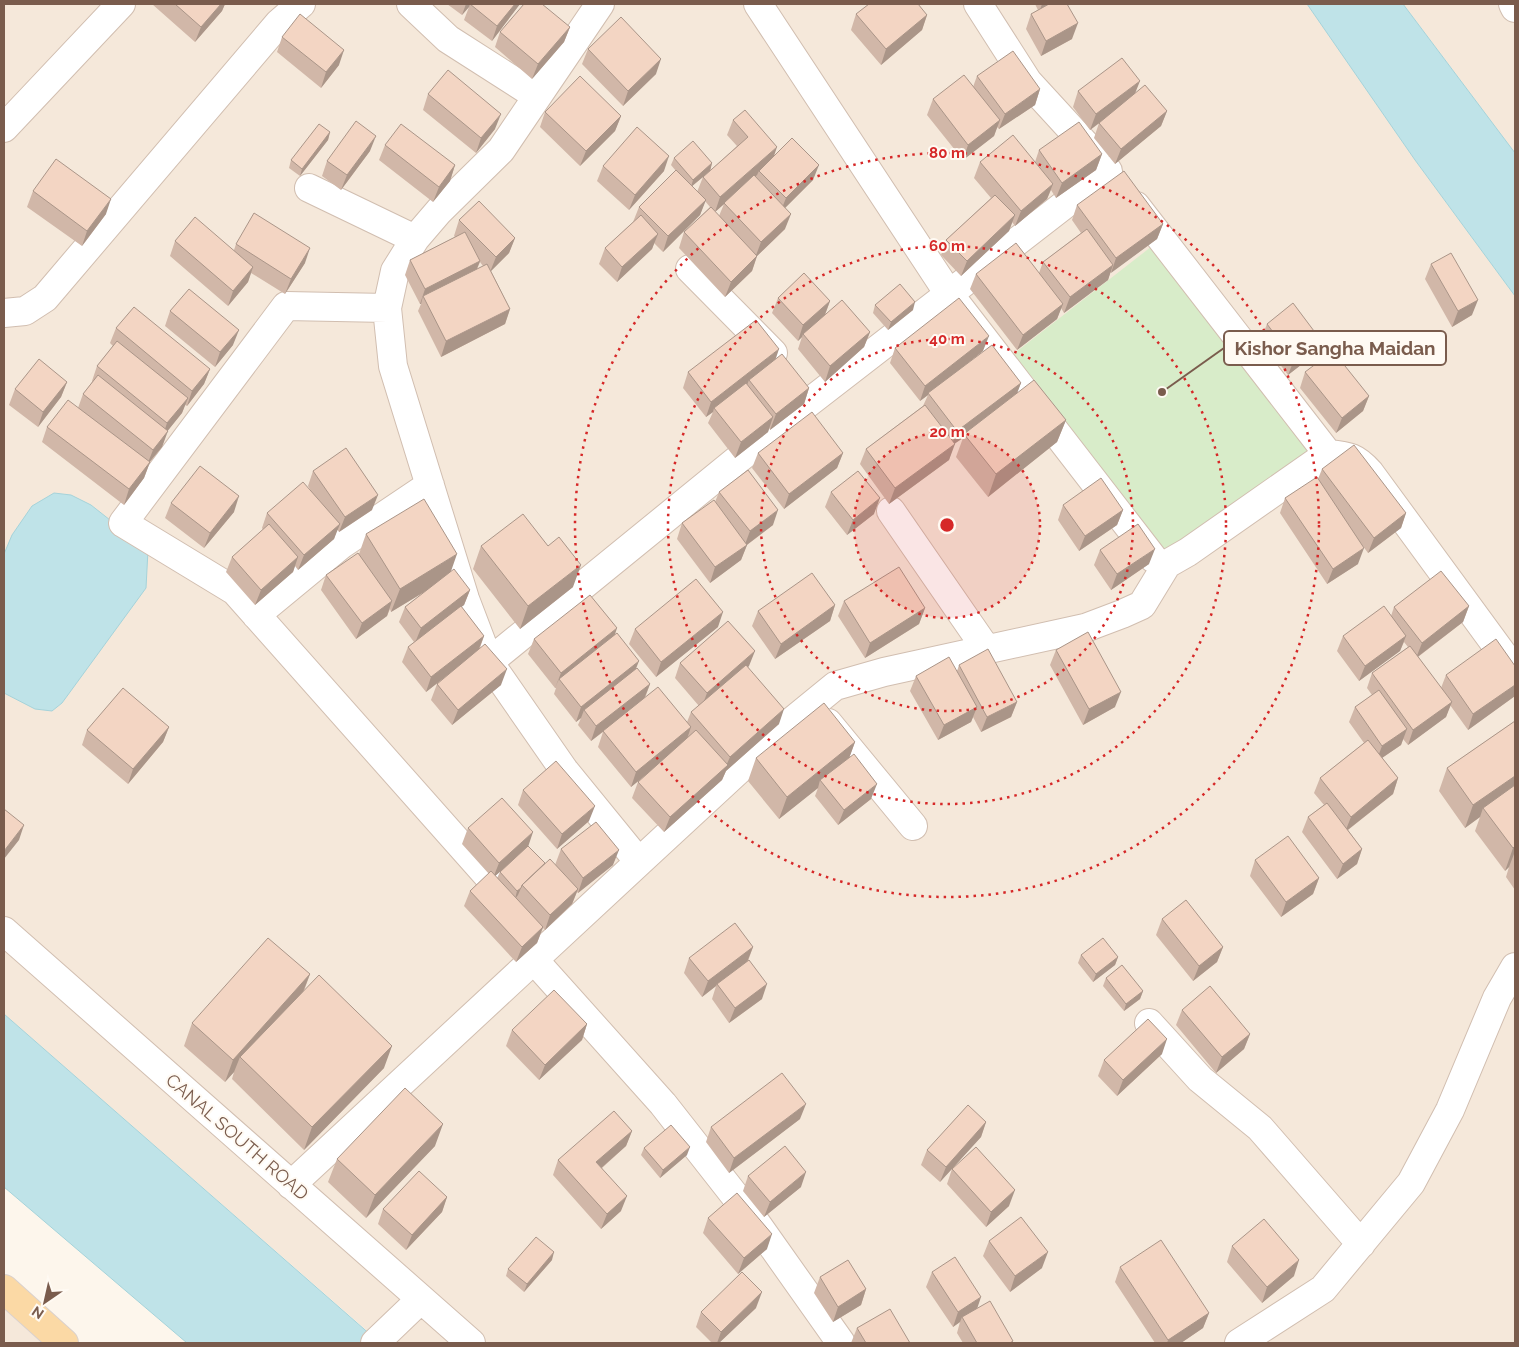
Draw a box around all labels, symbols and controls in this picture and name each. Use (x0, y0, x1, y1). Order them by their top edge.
text: 80 m (929, 144, 965, 162)
text: 60 m (929, 237, 965, 255)
text: 40 m (929, 330, 965, 348)
callout: Kishor Sangha Maidan (1224, 331, 1446, 365)
text: Kishor Sangha Maidan (1234, 337, 1436, 359)
text: 20 m (929, 423, 965, 441)
centre of rings (938, 516, 956, 534)
street label: CANAL SOUTH ROAD (162, 1069, 313, 1204)
north arrow (20, 1277, 70, 1327)
text: N (29, 1303, 47, 1322)

